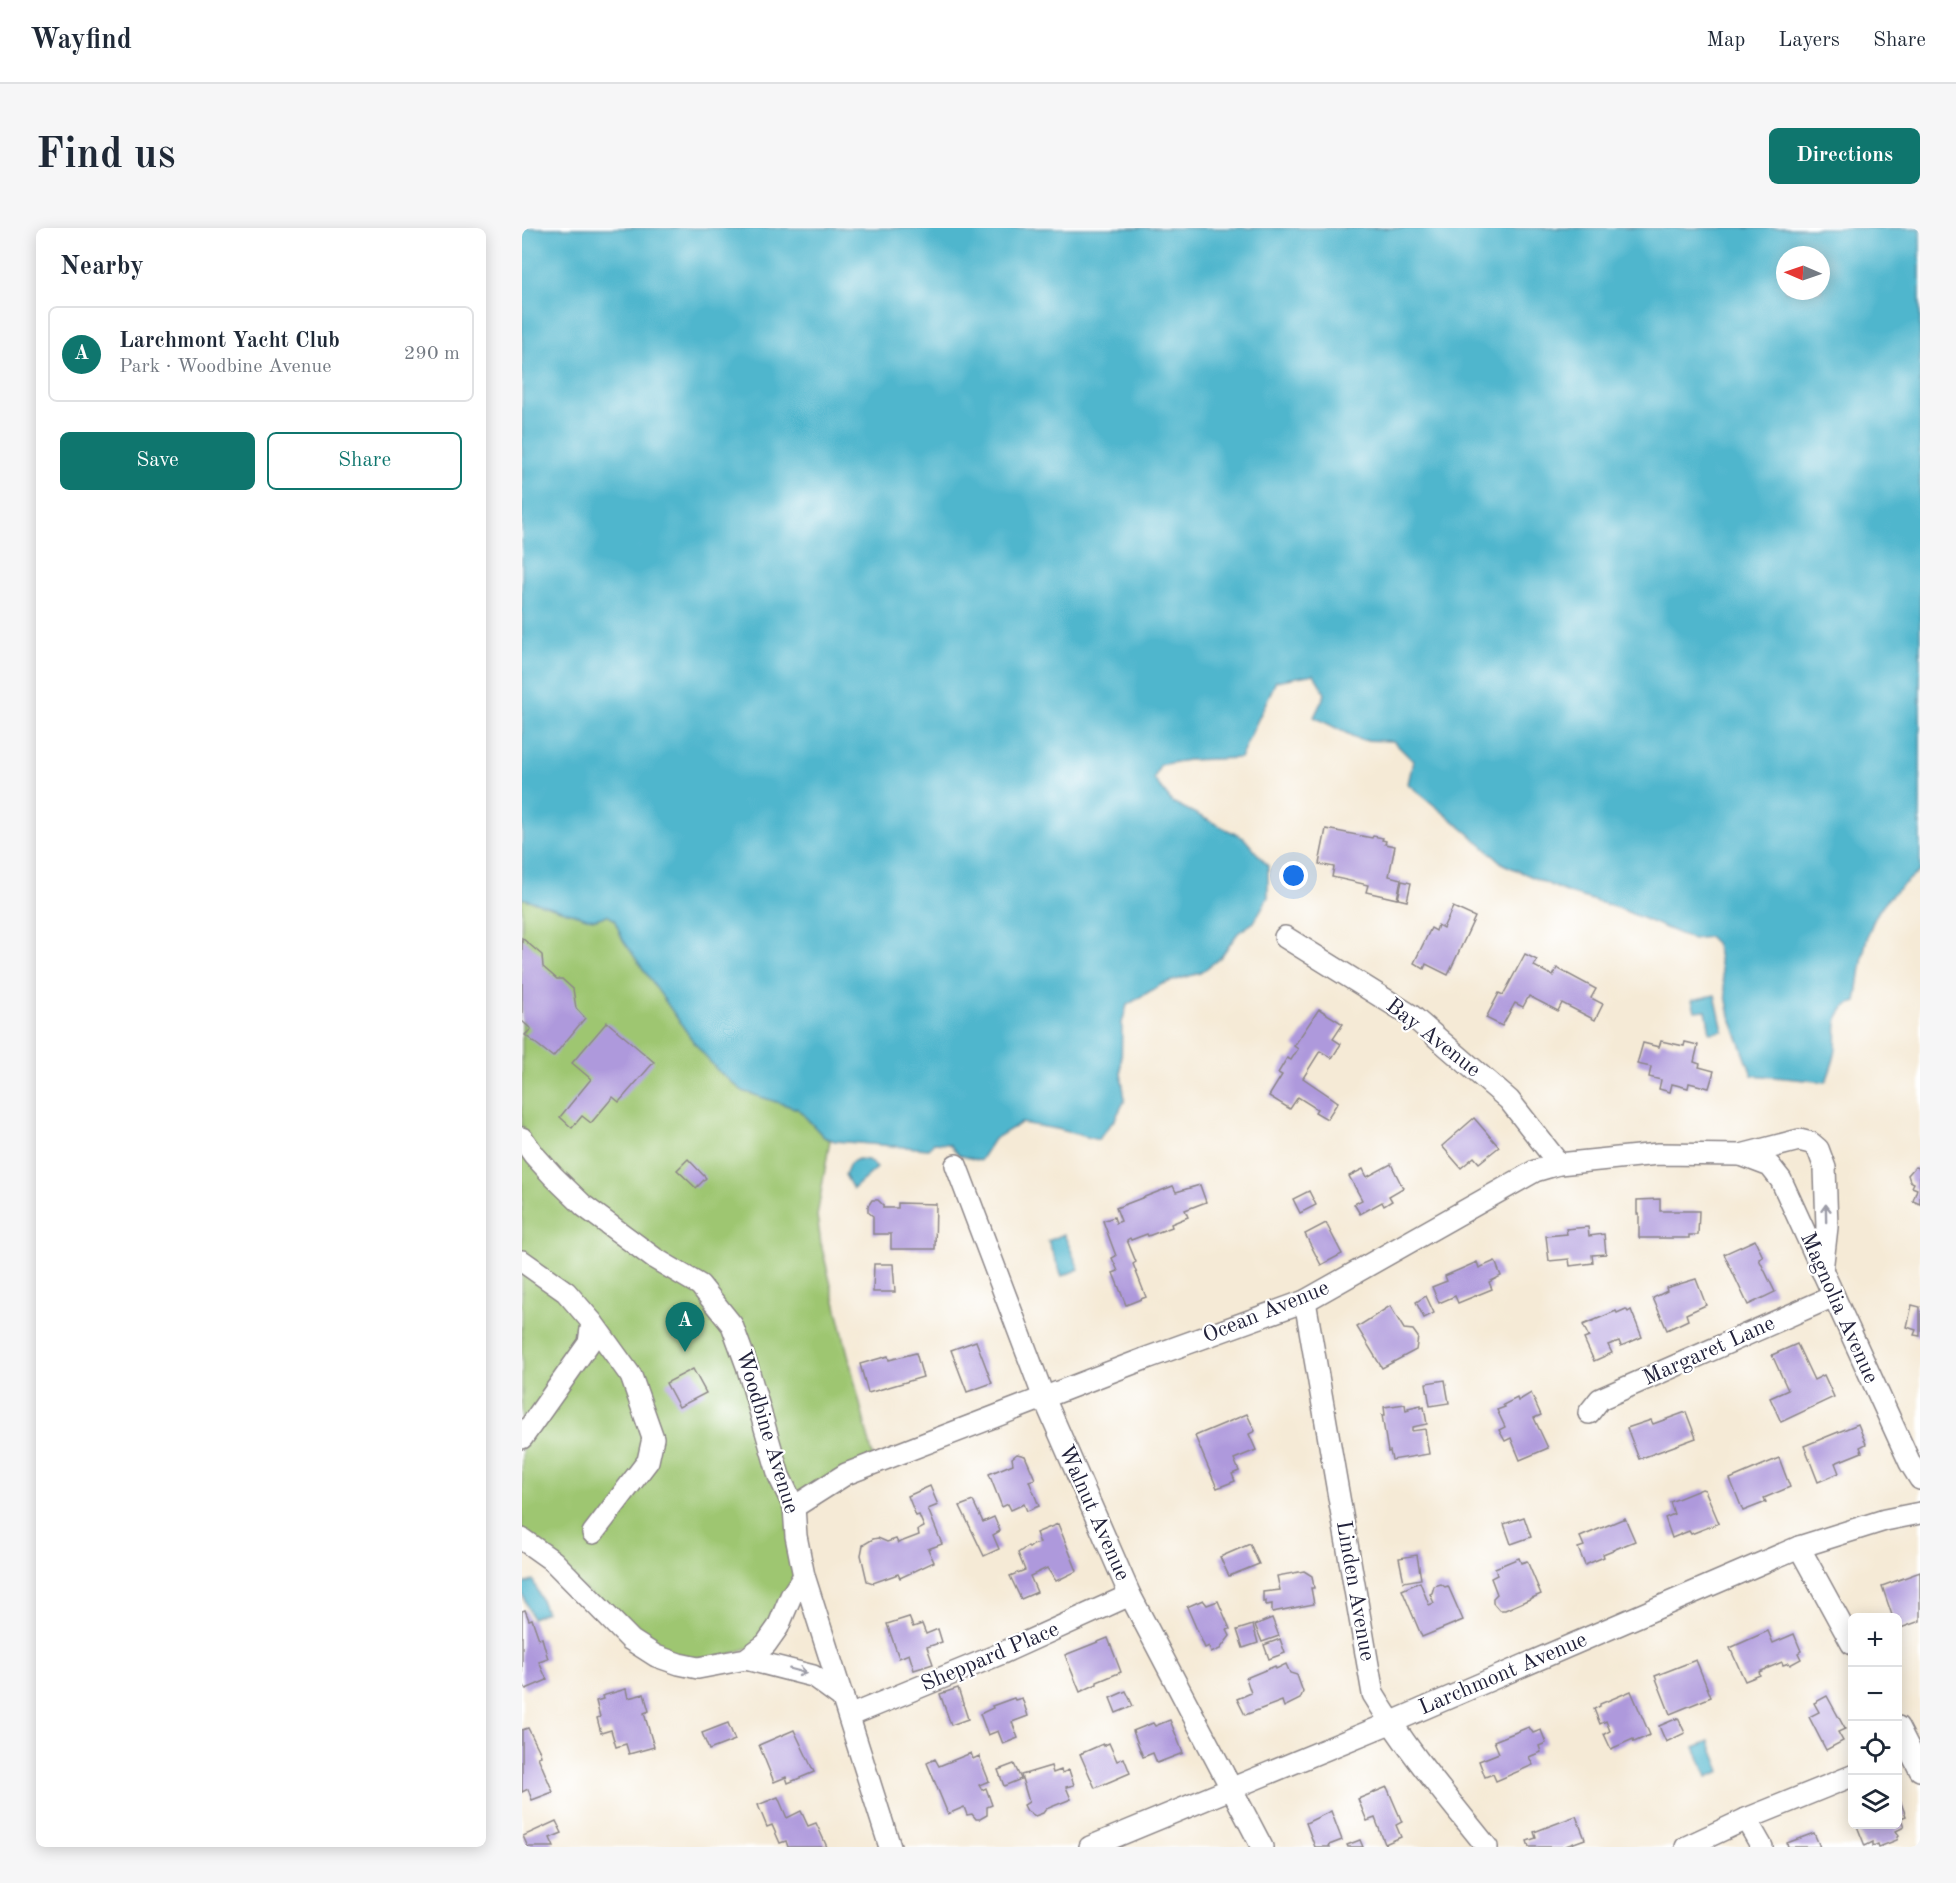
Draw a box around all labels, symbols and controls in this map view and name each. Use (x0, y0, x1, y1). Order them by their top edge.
text: Wayfind (30, 27, 132, 55)
text: Map (1706, 30, 1745, 51)
text: Layers (1778, 30, 1840, 51)
text: Share (1873, 30, 1926, 51)
button: Directions (1769, 128, 1920, 184)
text: Find us (36, 135, 175, 177)
north arrow (1776, 246, 1830, 300)
text: Nearby (60, 254, 144, 280)
text: Larchmont Yacht Club (119, 330, 340, 352)
text: A (74, 344, 89, 364)
text: 290 m (404, 344, 460, 364)
text: Park · Woodbine Avenue (119, 357, 331, 377)
button: Save (60, 432, 255, 490)
button: Share (267, 432, 462, 490)
your location (1279, 861, 1308, 890)
street label: Bay Avenue (1382, 994, 1484, 1082)
one-way arrow (1821, 1203, 1832, 1223)
street label: Magnolia Avenue (1796, 1229, 1882, 1387)
street label: Ocean Avenue (1200, 1277, 1332, 1347)
pin: A (666, 1302, 704, 1352)
street label: Margaret Lane (1640, 1312, 1778, 1390)
street label: Woodbine Avenue (732, 1348, 802, 1516)
street label: Walnut Avenue (1054, 1442, 1134, 1584)
street label: Linden Avenue (1332, 1519, 1378, 1663)
map controls (1848, 1613, 1902, 1829)
button: + (1848, 1613, 1902, 1667)
street label: Sheppard Place (918, 1618, 1062, 1696)
street label: Larchmont Avenue (1416, 1629, 1590, 1719)
one-way arrow (788, 1666, 807, 1678)
button: − (1848, 1667, 1902, 1721)
button: locate (1848, 1721, 1902, 1775)
button: layers (1848, 1775, 1902, 1829)

